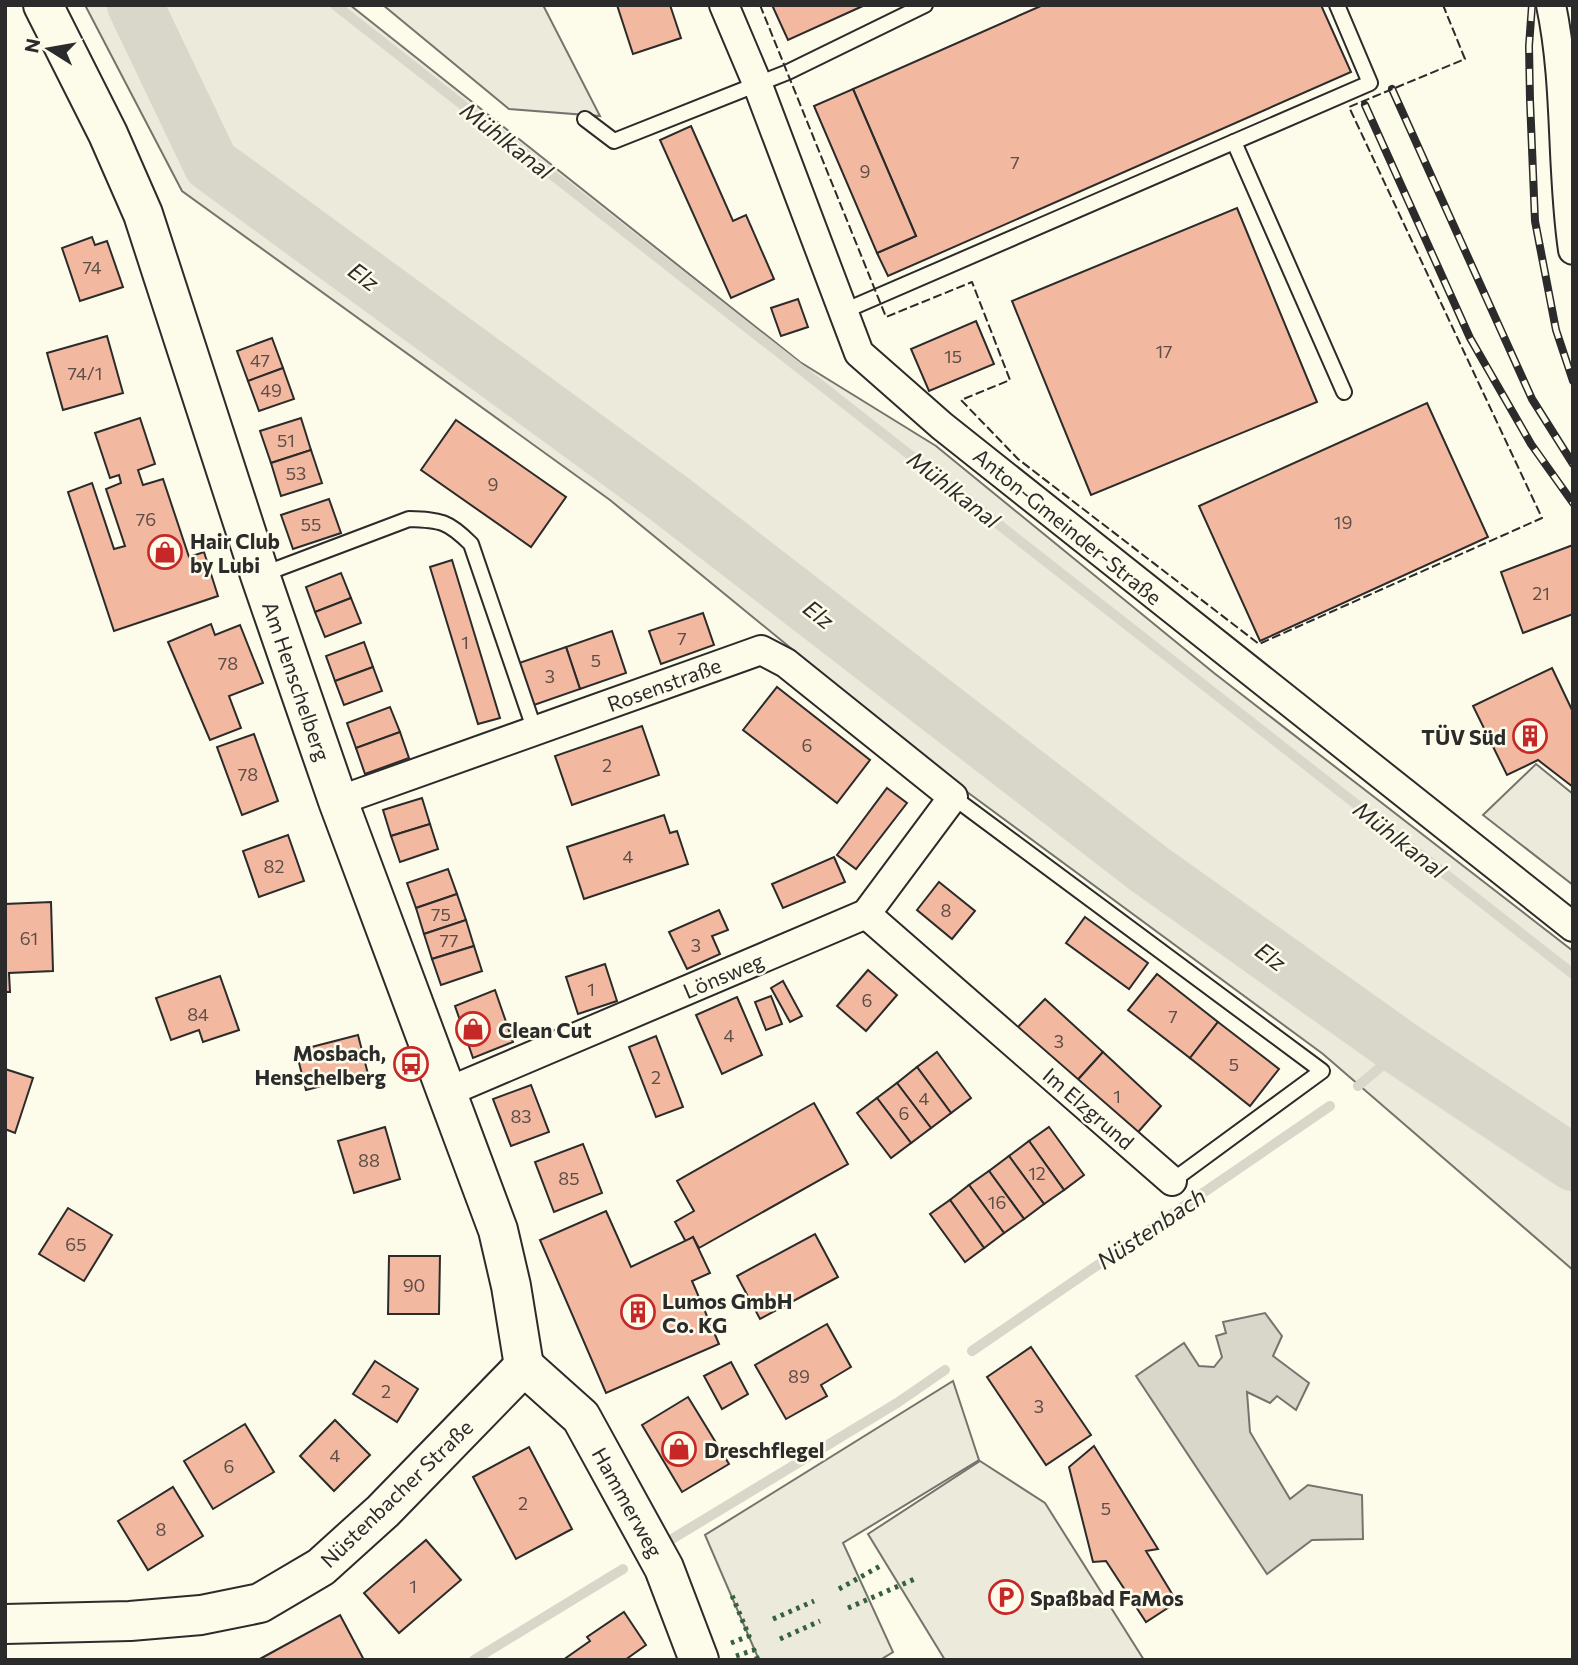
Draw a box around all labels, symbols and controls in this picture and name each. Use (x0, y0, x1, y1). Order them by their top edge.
north arrow (14, 14, 84, 84)
text: N (19, 36, 44, 55)
water label: Mühlkanal (455, 95, 560, 185)
house number: 7 (1010, 151, 1020, 173)
house number: 9 (860, 160, 870, 182)
house number: 74 (82, 256, 102, 278)
water label: Elz (343, 256, 385, 297)
house number: 17 (1155, 340, 1173, 362)
house number: 15 (944, 345, 962, 367)
house number: 47 (250, 349, 270, 371)
house number: 74/1 (68, 362, 102, 384)
house number: 49 (260, 379, 282, 401)
house number: 51 (277, 429, 295, 451)
street label: Anton-Gmeinder-Straße (969, 442, 1167, 610)
water label: Mühlkanal (902, 444, 1007, 534)
house number: 53 (286, 462, 306, 484)
house number: 9 (488, 473, 498, 495)
house number: 76 (136, 508, 156, 530)
house number: 19 (1334, 511, 1352, 533)
house number: 55 (301, 513, 321, 535)
place label: Hair Club by Lubi (190, 528, 280, 577)
shop icon: Hair Club by Lubi (146, 533, 184, 571)
house number: 21 (1532, 582, 1550, 604)
water label: Elz (798, 593, 840, 635)
street label: Am Henschelberg (258, 598, 336, 764)
house number: 7 (677, 627, 687, 649)
house number: 1 (461, 631, 469, 653)
house number: 5 (591, 649, 601, 671)
house number: 78 (218, 652, 238, 674)
street label: Rosenstraße (604, 652, 724, 716)
house number: 3 (545, 665, 555, 687)
building icon: TÜV Süd (1511, 717, 1549, 755)
place label: TÜV Süd (1421, 724, 1506, 749)
house number: 6 (802, 734, 812, 756)
house number: 2 (602, 754, 612, 776)
house number: 78 (238, 763, 258, 785)
water label: Mühlkanal (1348, 794, 1453, 884)
house number: 4 (623, 845, 634, 867)
house number: 82 (264, 855, 284, 877)
house number: 8 (941, 899, 952, 921)
house number: 75 (431, 903, 451, 925)
house number: 61 (20, 927, 38, 949)
house number: 77 (439, 929, 459, 951)
house number: 3 (691, 934, 701, 956)
water label: Elz (1250, 936, 1292, 977)
street label: Lönsweg (679, 947, 767, 1003)
house number: 1 (587, 978, 595, 1000)
house number: 6 (862, 989, 872, 1011)
house number: 84 (187, 1003, 209, 1025)
house number: 7 (1168, 1005, 1178, 1027)
shop icon: Clean Cut (454, 1010, 492, 1048)
place label: Clean Cut (498, 1017, 592, 1042)
house number: 4 (724, 1024, 735, 1046)
house number: 3 (1054, 1030, 1064, 1052)
place label: Mosbach, Henschelberg (254, 1040, 386, 1089)
bus stop icon: Mosbach, Henschelberg (392, 1045, 430, 1083)
house number: 5 (1229, 1053, 1239, 1075)
street label: Im Elzgrund (1038, 1062, 1140, 1154)
house number: 2 (651, 1066, 661, 1088)
house number: 1 (1113, 1085, 1121, 1107)
house number: 4 (919, 1087, 930, 1109)
house number: 6 (899, 1102, 909, 1124)
house number: 83 (510, 1105, 532, 1127)
house number: 88 (358, 1149, 380, 1171)
house number: 12 (1028, 1162, 1046, 1184)
house number: 85 (558, 1167, 580, 1189)
water label: Nüstenbach (1091, 1181, 1211, 1275)
house number: 16 (988, 1191, 1006, 1213)
house number: 65 (65, 1233, 87, 1255)
house number: 90 (403, 1274, 425, 1296)
place label: Lumos GmbH Co. KG (662, 1288, 792, 1337)
building icon: Lumos GmbH Co. KG (619, 1293, 657, 1331)
house number: 89 (788, 1365, 810, 1387)
house number: 2 (381, 1380, 391, 1402)
house number: 3 (1034, 1395, 1044, 1417)
street label: Nüstenbacher Straße (315, 1414, 477, 1572)
shop icon: Dreschflegel (660, 1430, 698, 1468)
place label: Dreschflegel (704, 1437, 824, 1462)
street label: Hammerweg (588, 1443, 668, 1561)
house number: 4 (330, 1444, 341, 1466)
house number: 6 (224, 1455, 234, 1477)
house number: 2 (518, 1492, 528, 1514)
house number: 5 (1101, 1497, 1111, 1519)
house number: 8 (156, 1518, 167, 1540)
house number: 1 (409, 1575, 417, 1597)
parking icon: Spaßbad FaMos (987, 1578, 1025, 1616)
place label: Spaßbad FaMos (1030, 1585, 1184, 1610)

